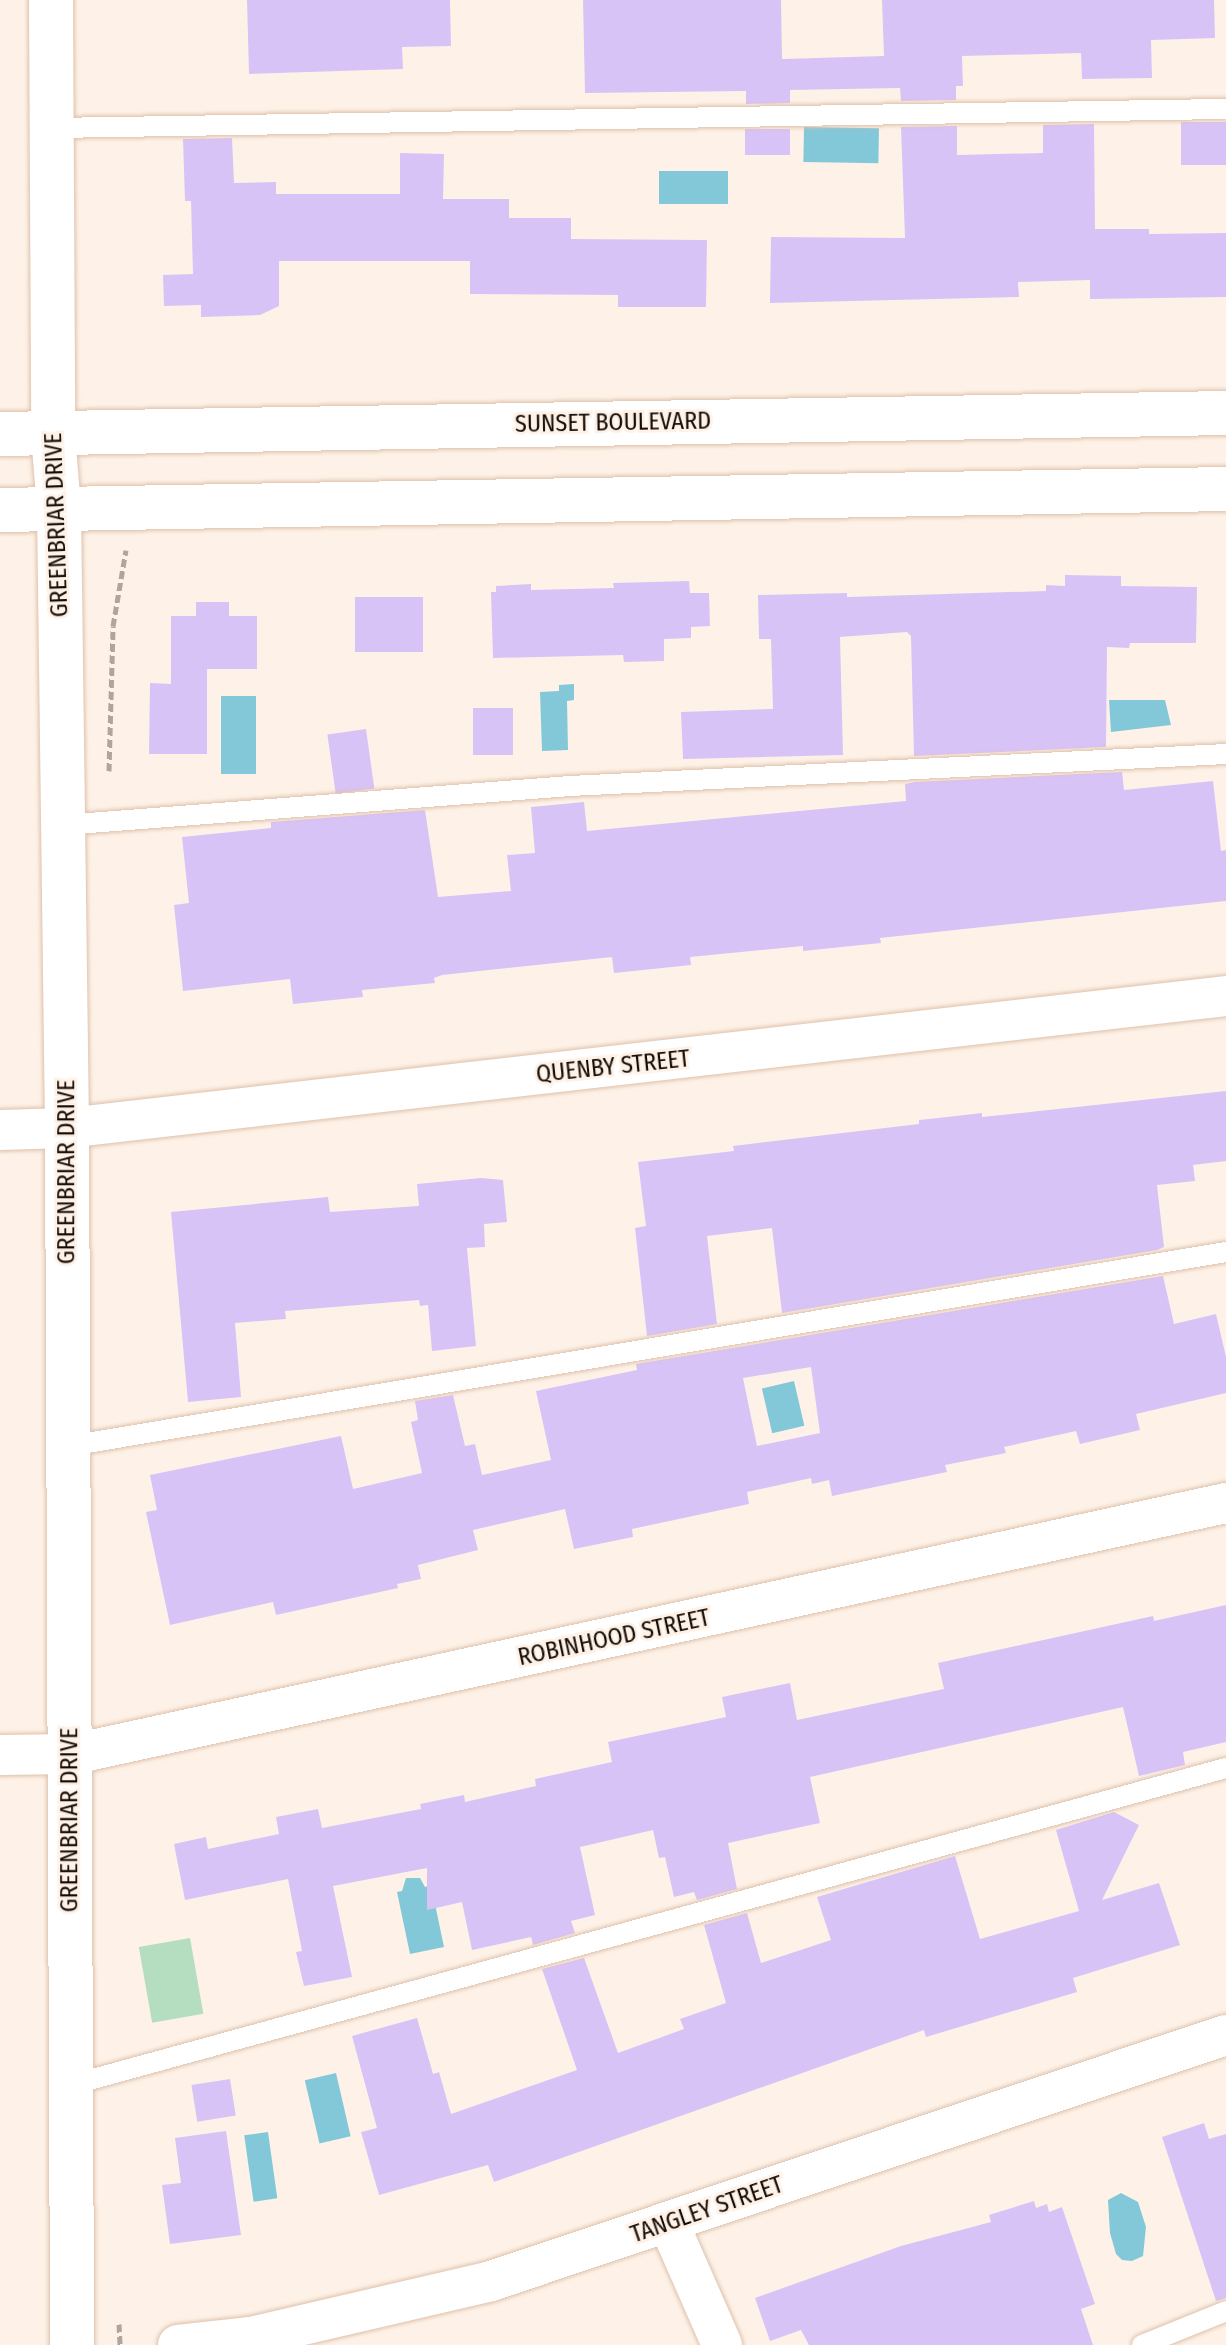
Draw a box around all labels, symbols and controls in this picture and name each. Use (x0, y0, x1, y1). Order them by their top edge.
street label: SUNSET BOULEVARD (515, 407, 711, 439)
street label: GREENBRIAR DRIVE (39, 432, 75, 618)
street label: QUENBY STREET (535, 1045, 691, 1089)
street label: GREENBRIAR DRIVE (53, 1080, 81, 1264)
street label: ROBINHOOD STREET (515, 1604, 713, 1672)
street label: GREENBRIAR DRIVE (56, 1728, 84, 1912)
street label: TANGLEY STREET (627, 2170, 787, 2250)

